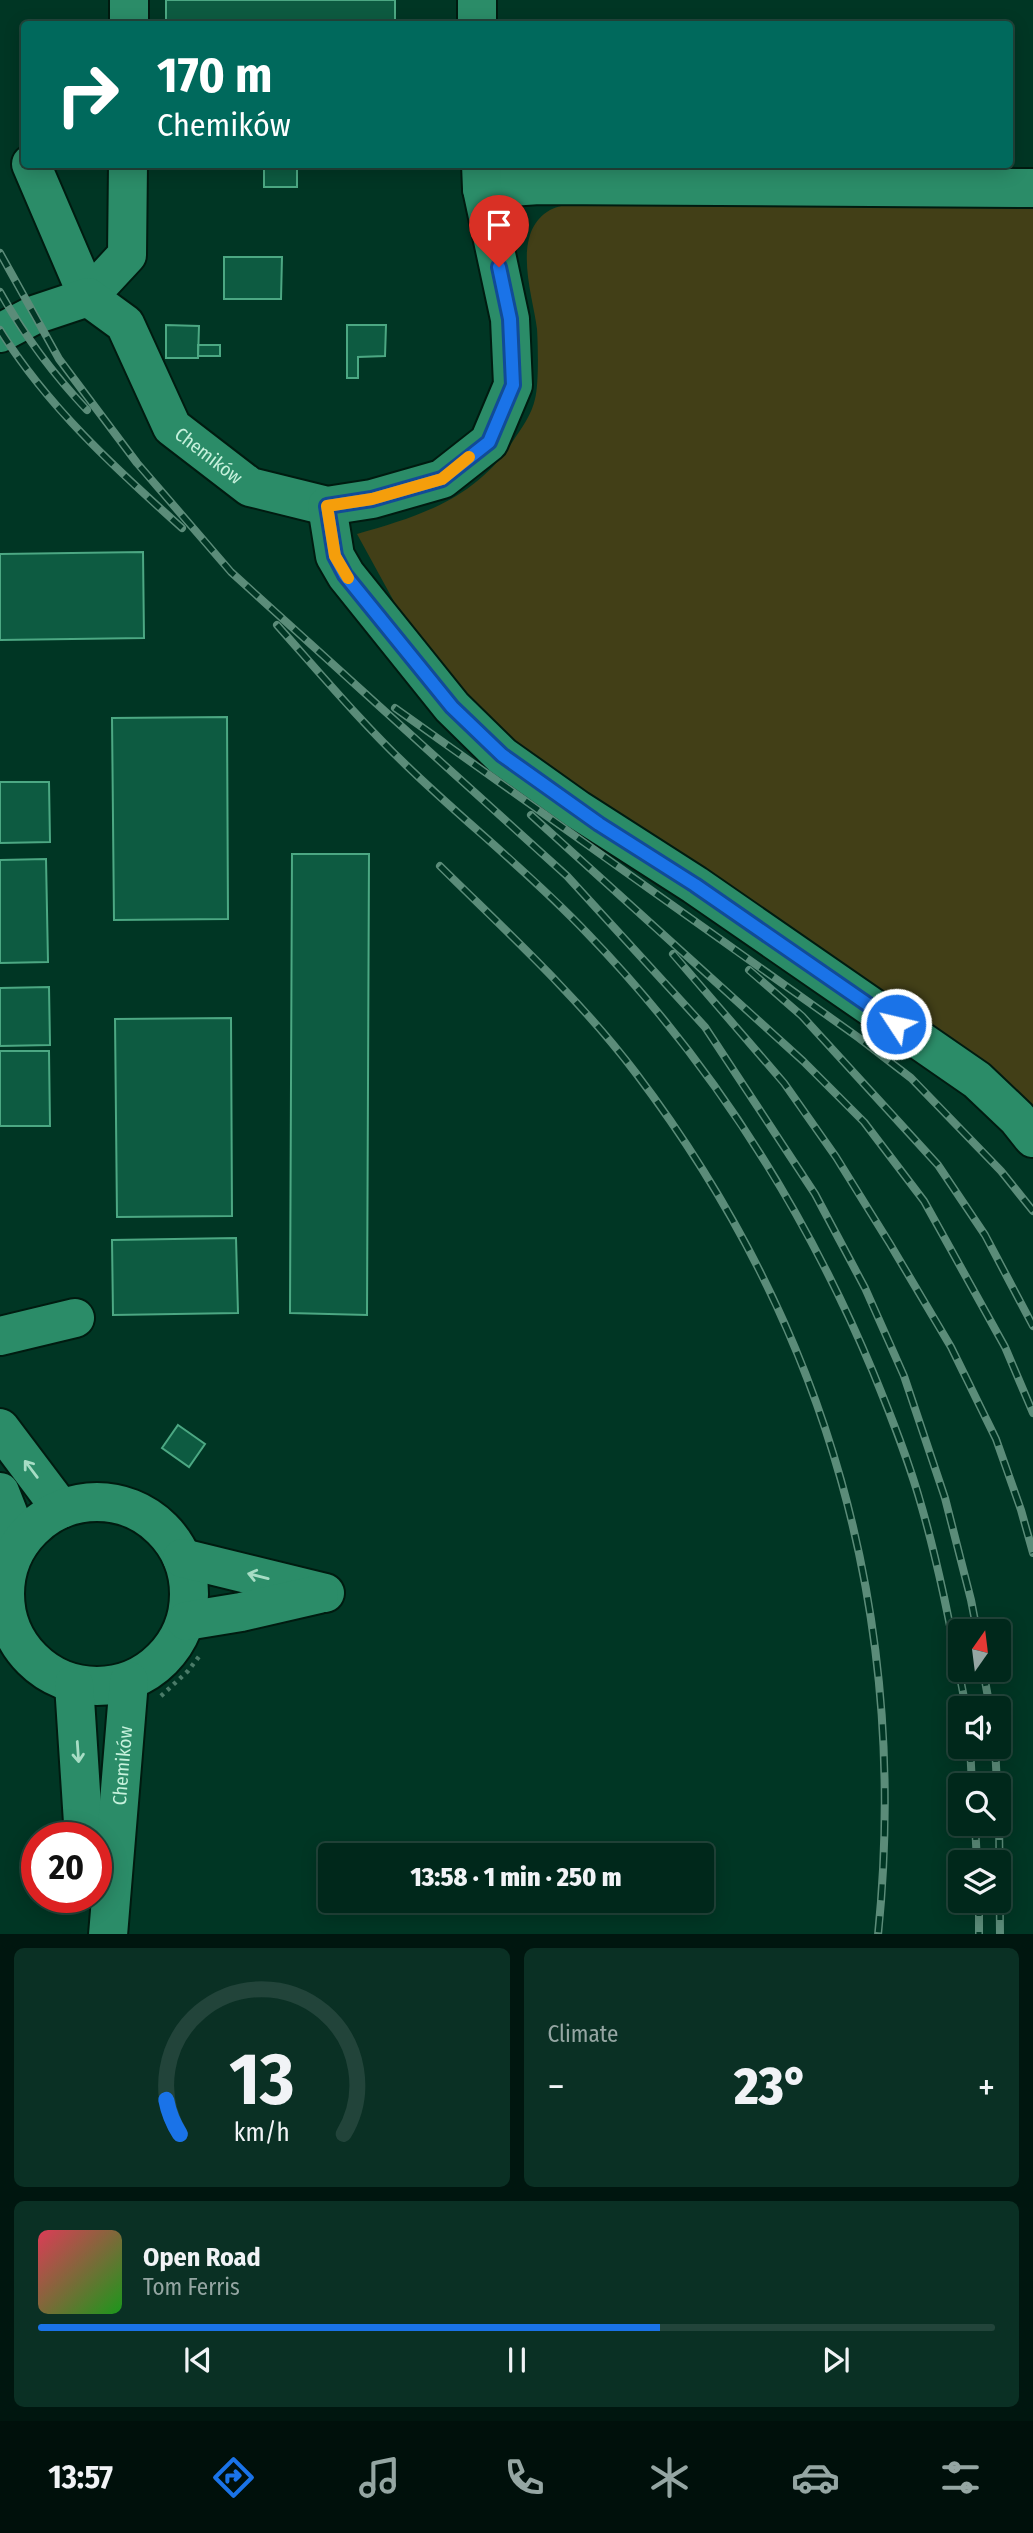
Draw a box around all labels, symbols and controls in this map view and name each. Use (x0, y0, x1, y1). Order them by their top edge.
text: 170 m (157, 46, 273, 105)
icon: right (42, 49, 133, 140)
text: Chemików (157, 106, 291, 144)
pin (469, 195, 529, 267)
icon: arrive (480, 206, 518, 244)
street label: Chemików (170, 422, 248, 489)
position arrow (859, 987, 933, 1061)
one-way arrow (23, 1460, 38, 1478)
one-way arrow (248, 1569, 270, 1582)
north arrow (948, 1619, 1012, 1682)
map controls (948, 1619, 1011, 1913)
button: sound (948, 1696, 1011, 1759)
street label: Chemików (107, 1725, 137, 1806)
one-way arrow (72, 1740, 85, 1763)
button: search (948, 1773, 1011, 1836)
speed limit sign: 20 (21, 1822, 112, 1913)
button: layers (948, 1850, 1011, 1913)
text: 13:58 · 1 min · 250 m (411, 1862, 622, 1893)
text: Climate (548, 2020, 618, 2048)
text: 13 (229, 2036, 294, 2123)
text: 23° (734, 2055, 808, 2118)
text: − (548, 2064, 565, 2110)
text: + (978, 2064, 995, 2110)
text: km/h (234, 2117, 290, 2147)
text: Open Road (143, 2242, 261, 2273)
text: Tom Ferris (143, 2273, 240, 2301)
icon: previous (179, 2341, 217, 2379)
icon: pause (498, 2341, 536, 2379)
icon: next (817, 2341, 855, 2379)
icon: directions (209, 2453, 258, 2502)
icon: music (355, 2453, 404, 2502)
icon: phone (500, 2453, 549, 2502)
icon: climate (645, 2453, 694, 2502)
icon: car (791, 2453, 840, 2502)
icon: filters (936, 2453, 985, 2502)
text: 13:57 (48, 2458, 113, 2496)

